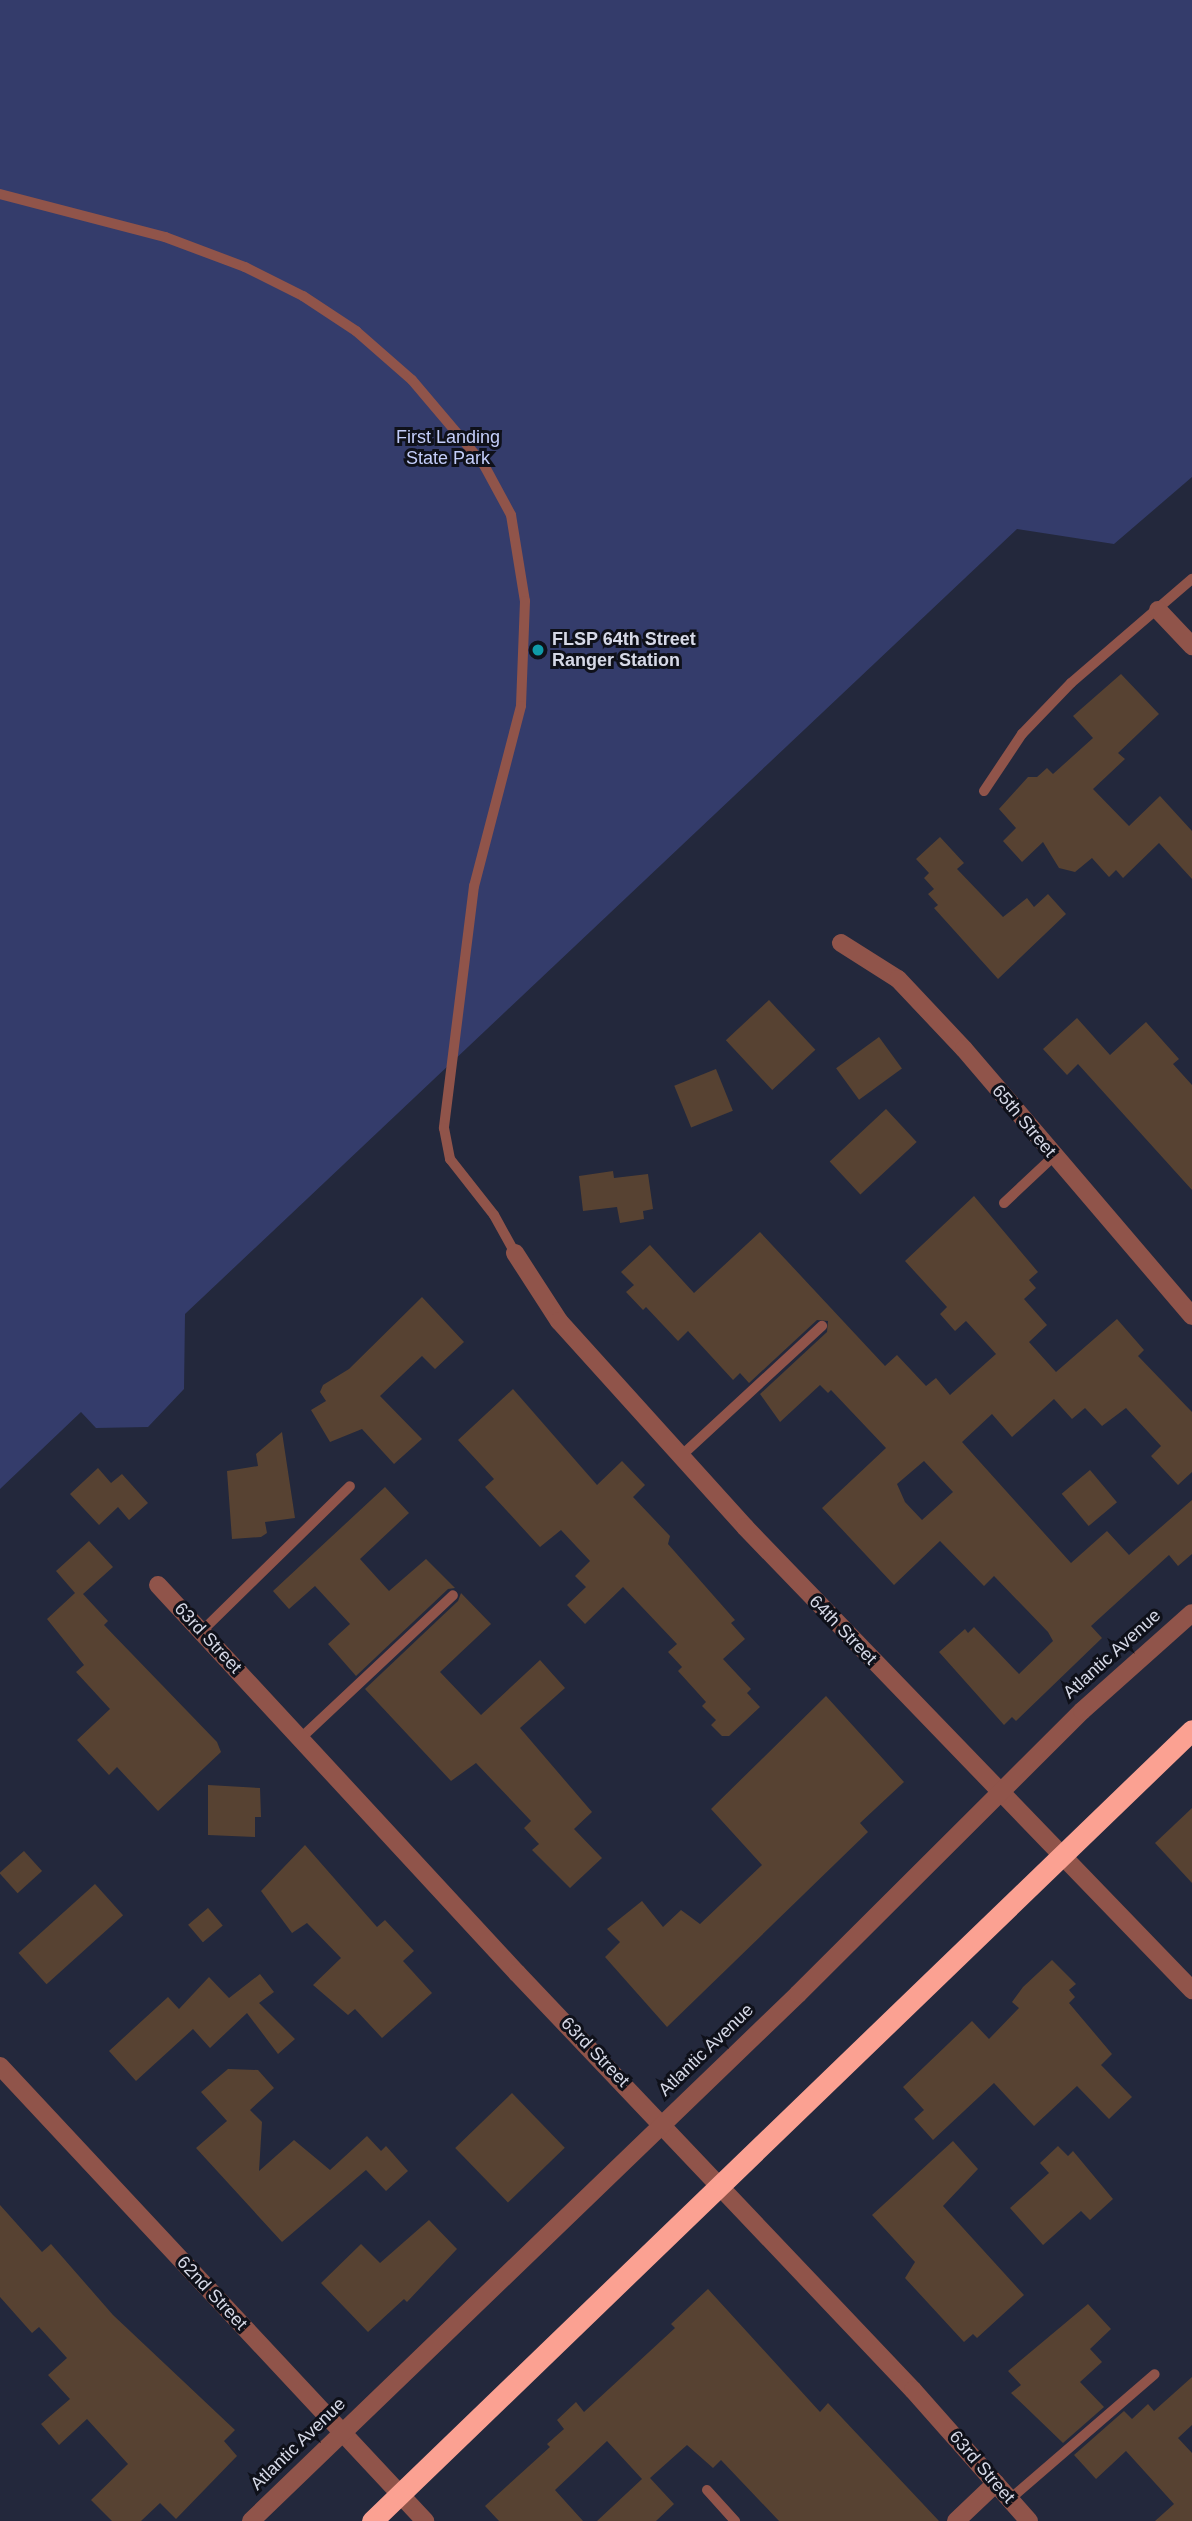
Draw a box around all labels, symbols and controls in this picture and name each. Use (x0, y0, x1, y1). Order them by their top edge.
park label: First Landing State Park (396, 427, 500, 470)
place label: FLSP 64th Street Ranger Station (552, 629, 696, 672)
marker: FLSP 64th Street Ranger Station (530, 642, 546, 658)
street label: 65th Street (987, 1080, 1061, 1162)
street label: 64th Street (805, 1591, 881, 1669)
street label: 63rd Street (170, 1598, 246, 1678)
street label: Atlantic Avenue (1058, 1604, 1166, 1704)
street label: Atlantic Avenue (654, 1999, 758, 2101)
street label: 63rd Street (556, 2012, 634, 2092)
street label: 62nd Street (172, 2252, 252, 2334)
street label: Atlantic Avenue (246, 2393, 350, 2495)
street label: 63rd Street (945, 2426, 1019, 2508)

